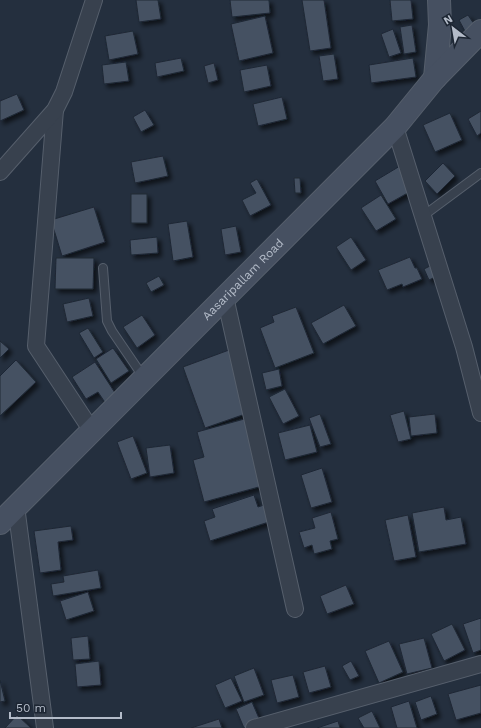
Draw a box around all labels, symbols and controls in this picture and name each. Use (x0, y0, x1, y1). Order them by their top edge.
north arrow (433, 8, 473, 48)
text: N (441, 12, 455, 28)
street label: Aasaripallam Road (199, 236, 286, 323)
scale bar (10, 694, 121, 720)
text: 50 m (16, 701, 46, 715)

